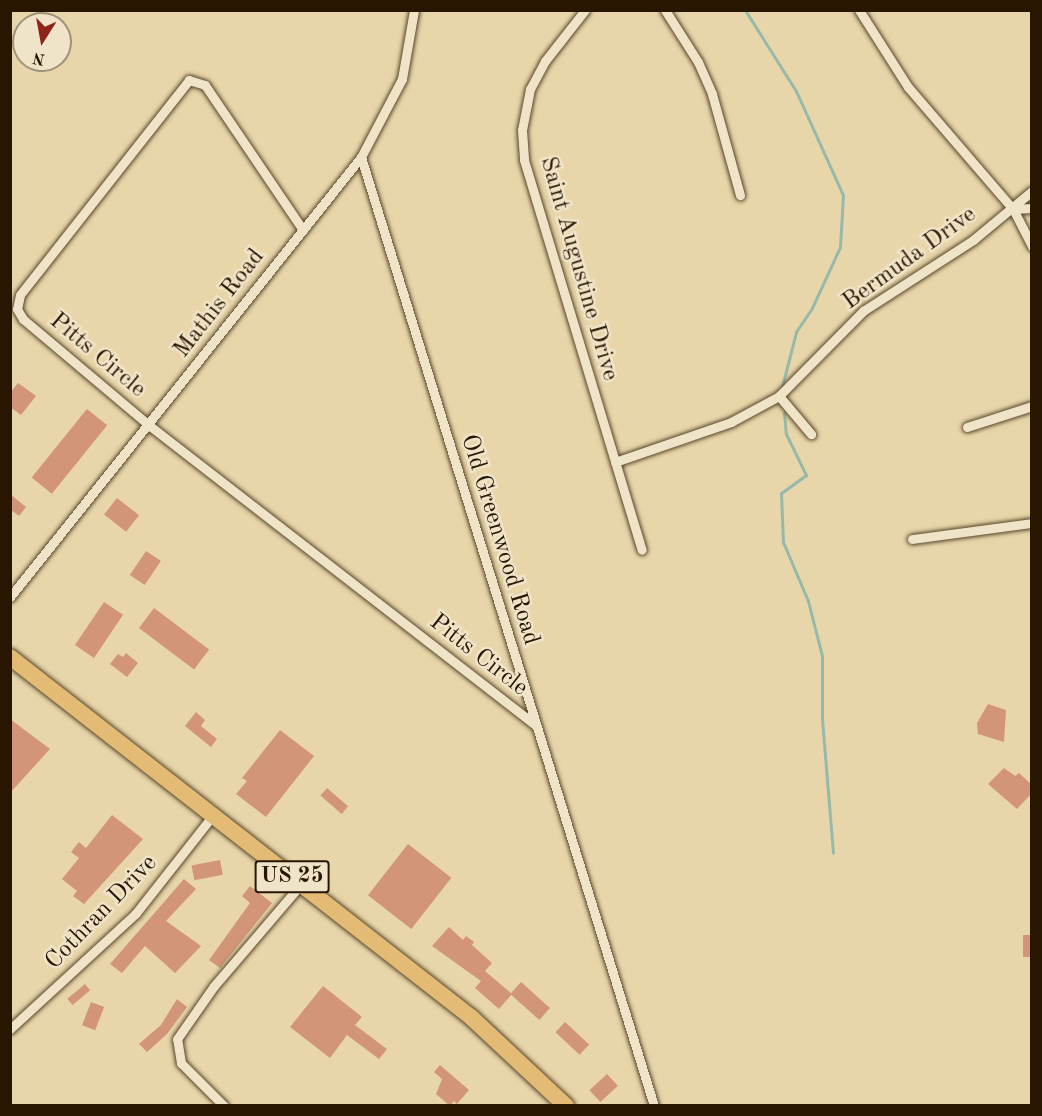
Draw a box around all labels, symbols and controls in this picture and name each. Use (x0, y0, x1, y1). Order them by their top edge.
north arrow (12, 12, 72, 72)
text: N (31, 49, 46, 67)
street label: Saint Augustine Drive (532, 154, 624, 384)
street label: Bermuda Drive (838, 201, 982, 317)
street label: Mathis Road (168, 244, 272, 364)
street label: Pitts Circle (43, 307, 151, 405)
street label: Old Greenwood Road (453, 431, 545, 649)
street label: Pitts Circle (423, 609, 533, 703)
street label: Cothran Drive (40, 850, 164, 976)
road number: US 25 (254, 858, 330, 896)

